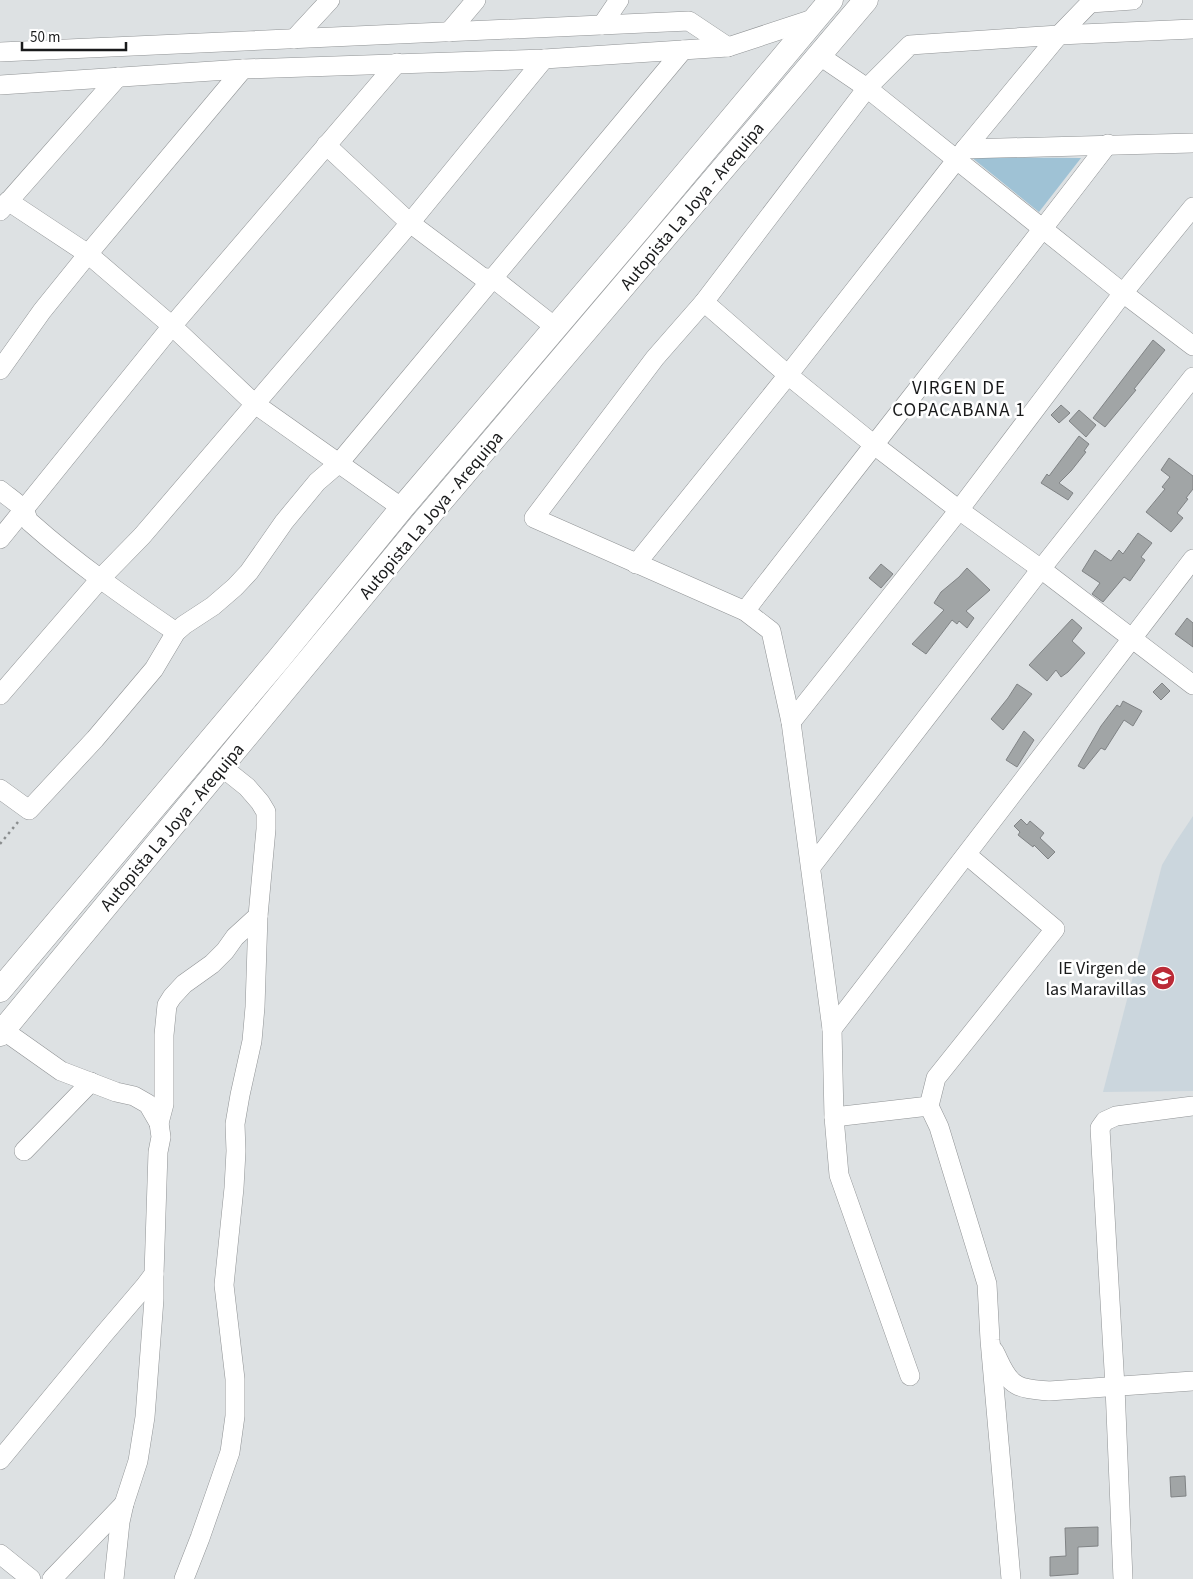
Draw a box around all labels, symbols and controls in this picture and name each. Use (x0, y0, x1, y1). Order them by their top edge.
scale bar (22, 20, 126, 52)
text: 50 m (30, 27, 60, 48)
street label: Autopista La Joya - Arequipa (615, 117, 770, 296)
district label: VIRGEN DE COPACABANA 1 (892, 375, 1026, 424)
street label: Autopista La Joya - Arequipa (354, 426, 509, 605)
street label: Autopista La Joya - Arequipa (95, 738, 250, 917)
place label: IE Virgen de las Maravillas (1046, 956, 1146, 1002)
school or university icon: IE Virgen de las Maravillas (1150, 965, 1176, 991)

